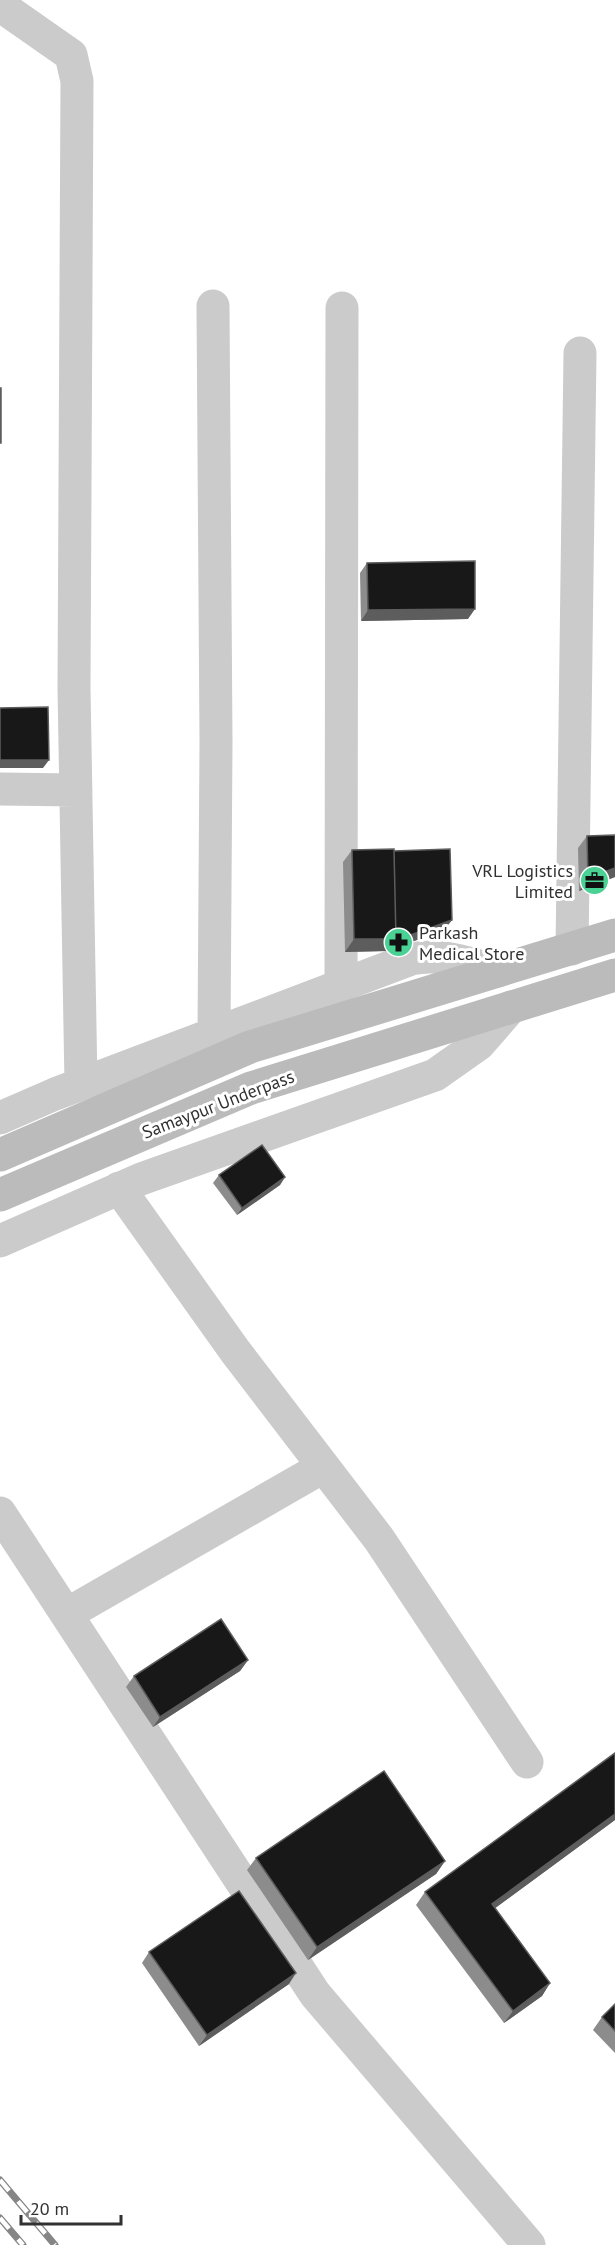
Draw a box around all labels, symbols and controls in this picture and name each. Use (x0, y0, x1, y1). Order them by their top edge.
place label: VRL Logistics Limited (471, 859, 573, 903)
office icon: VRL Logistics Limited (578, 864, 610, 896)
place label: Parkash Medical Store (419, 921, 524, 965)
pharmacy icon: Parkash Medical Store (382, 926, 414, 958)
street label: Samaypur Underpass (139, 1064, 297, 1144)
scale bar (21, 2188, 122, 2226)
text: 20 m (30, 2197, 69, 2220)

